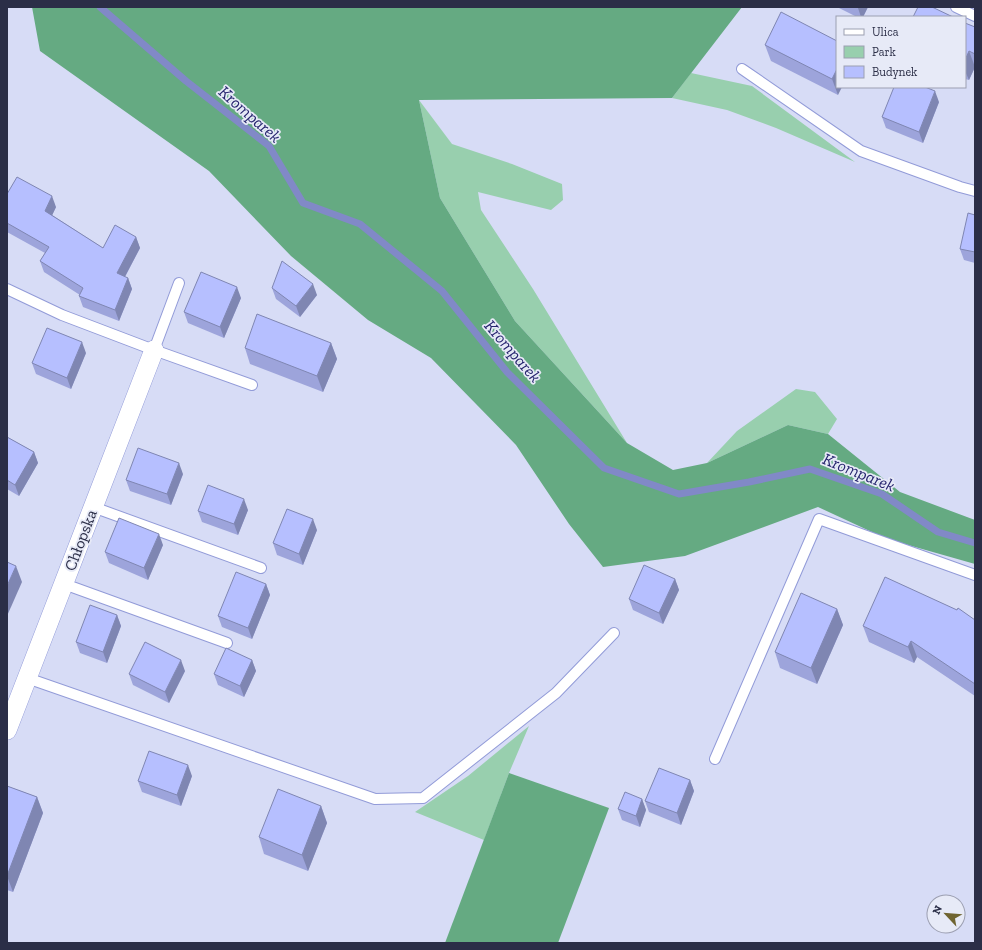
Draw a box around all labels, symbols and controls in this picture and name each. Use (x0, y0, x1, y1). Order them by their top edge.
legend (836, 16, 966, 88)
text: Ulica (872, 25, 899, 39)
text: Park (872, 45, 897, 59)
text: Budynek (872, 65, 918, 79)
water label: Kromparek (215, 82, 286, 147)
water label: Kromparek (481, 316, 546, 387)
water label: Kromparek (820, 449, 898, 496)
street label: Chłopska (60, 507, 101, 573)
north arrow (926, 894, 966, 934)
text: N (930, 903, 945, 916)

